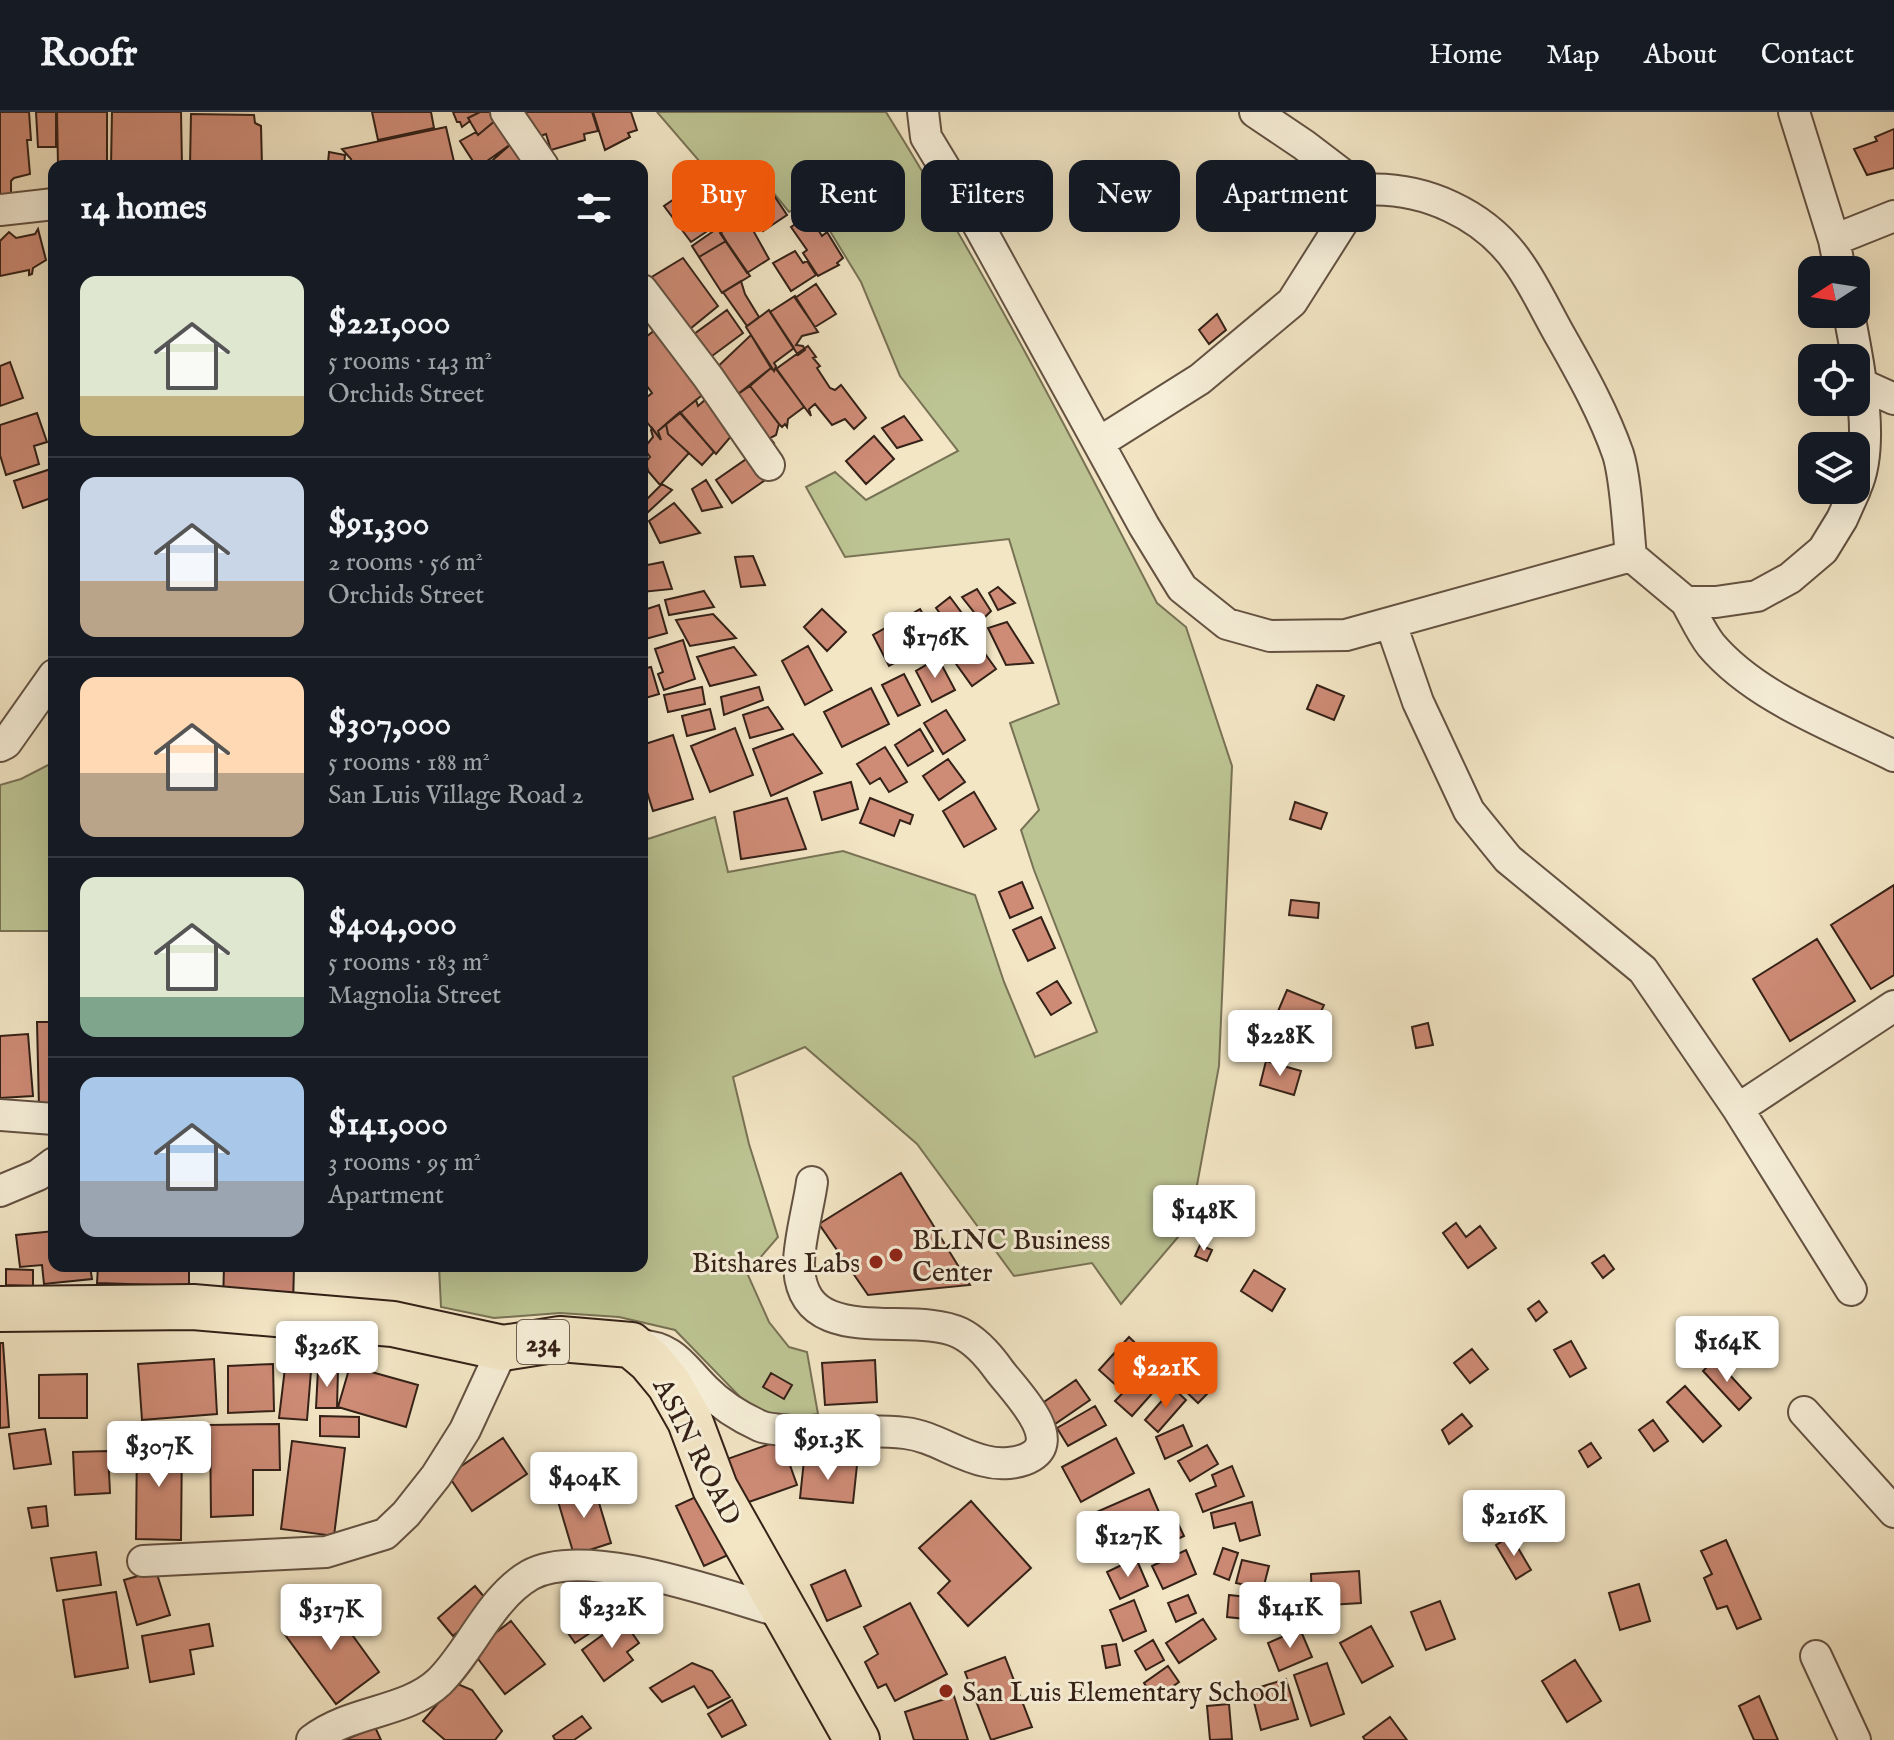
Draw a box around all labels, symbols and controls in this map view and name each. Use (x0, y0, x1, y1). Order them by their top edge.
text: Roofr (40, 31, 137, 79)
text: Home (1429, 38, 1502, 73)
text: Map (1546, 38, 1600, 73)
text: About (1644, 38, 1717, 73)
text: Contact (1761, 38, 1854, 73)
chip: Buy (672, 160, 775, 232)
chip: Rent (791, 160, 905, 232)
chip: Filters (921, 160, 1053, 232)
chip: New (1069, 160, 1180, 232)
chip: Apartment (1196, 160, 1376, 232)
icon: filters (572, 186, 616, 230)
text: 14 homes (80, 187, 207, 230)
north arrow (1798, 256, 1870, 328)
map controls (1798, 256, 1870, 504)
text: $221,000 (328, 302, 451, 345)
icon: home (144, 308, 240, 404)
button: locate (1798, 344, 1870, 416)
text: 5 rooms · 143 m² (328, 345, 492, 378)
text: Orchids Street (328, 378, 484, 411)
button: layers (1798, 432, 1870, 504)
text: $91,300 (328, 503, 429, 546)
icon: home (144, 509, 240, 605)
text: 2 rooms · 56 m² (328, 546, 483, 579)
text: Orchids Street (328, 579, 484, 612)
pin: $176K (879, 612, 991, 680)
text: $176K (902, 621, 968, 654)
text: $307,000 (328, 703, 451, 746)
icon: home (144, 709, 240, 805)
text: 5 rooms · 188 m² (328, 746, 490, 779)
text: San Luis Village Road 2 (328, 779, 584, 812)
text: $404,000 (328, 903, 457, 946)
icon: home (144, 909, 240, 1005)
text: 5 rooms · 183 m² (328, 946, 490, 979)
text: Magnolia Street (328, 979, 501, 1012)
pin: $228K (1224, 1010, 1336, 1078)
text: $228K (1246, 1019, 1314, 1052)
text: $141,000 (328, 1103, 448, 1146)
icon: home (144, 1109, 240, 1205)
text: 3 rooms · 95 m² (328, 1146, 481, 1179)
text: Apartment (328, 1179, 444, 1212)
pin: $148K (1148, 1185, 1260, 1253)
text: $148K (1171, 1194, 1237, 1227)
place label: BLINC Business Center (912, 1224, 1110, 1291)
marker: BLINC Business Center (887, 1246, 905, 1264)
place label: Bitshares Labs (692, 1247, 860, 1282)
marker: Bitshares Labs (867, 1253, 885, 1271)
pin: $164K (1671, 1316, 1783, 1384)
road number: 234 (517, 1320, 569, 1364)
pin: $326K (271, 1321, 383, 1389)
text: $164K (1694, 1325, 1760, 1358)
text: $326K (294, 1330, 360, 1363)
pin: $221K (1110, 1342, 1222, 1410)
text: $221K (1132, 1351, 1200, 1384)
street label: ASIN ROAD (643, 1372, 748, 1532)
pin: $91.3K (763, 1414, 893, 1482)
pin: $307K (103, 1421, 215, 1489)
text: $91.3K (793, 1423, 863, 1456)
text: $307K (125, 1430, 193, 1463)
pin: $404K (528, 1452, 640, 1520)
text: $404K (548, 1461, 620, 1494)
pin: $216K (1458, 1490, 1570, 1558)
text: $216K (1481, 1499, 1547, 1532)
pin: $127K (1072, 1511, 1184, 1579)
text: $127K (1095, 1520, 1161, 1553)
pin: $232K (556, 1582, 668, 1650)
pin: $141K (1234, 1582, 1346, 1650)
pin: $317K (275, 1584, 387, 1652)
text: $232K (578, 1591, 646, 1624)
text: $141K (1257, 1591, 1323, 1624)
text: $317K (299, 1593, 363, 1626)
place label: San Luis Elementary School (962, 1676, 1287, 1711)
marker: San Luis Elementary School (937, 1682, 955, 1700)

